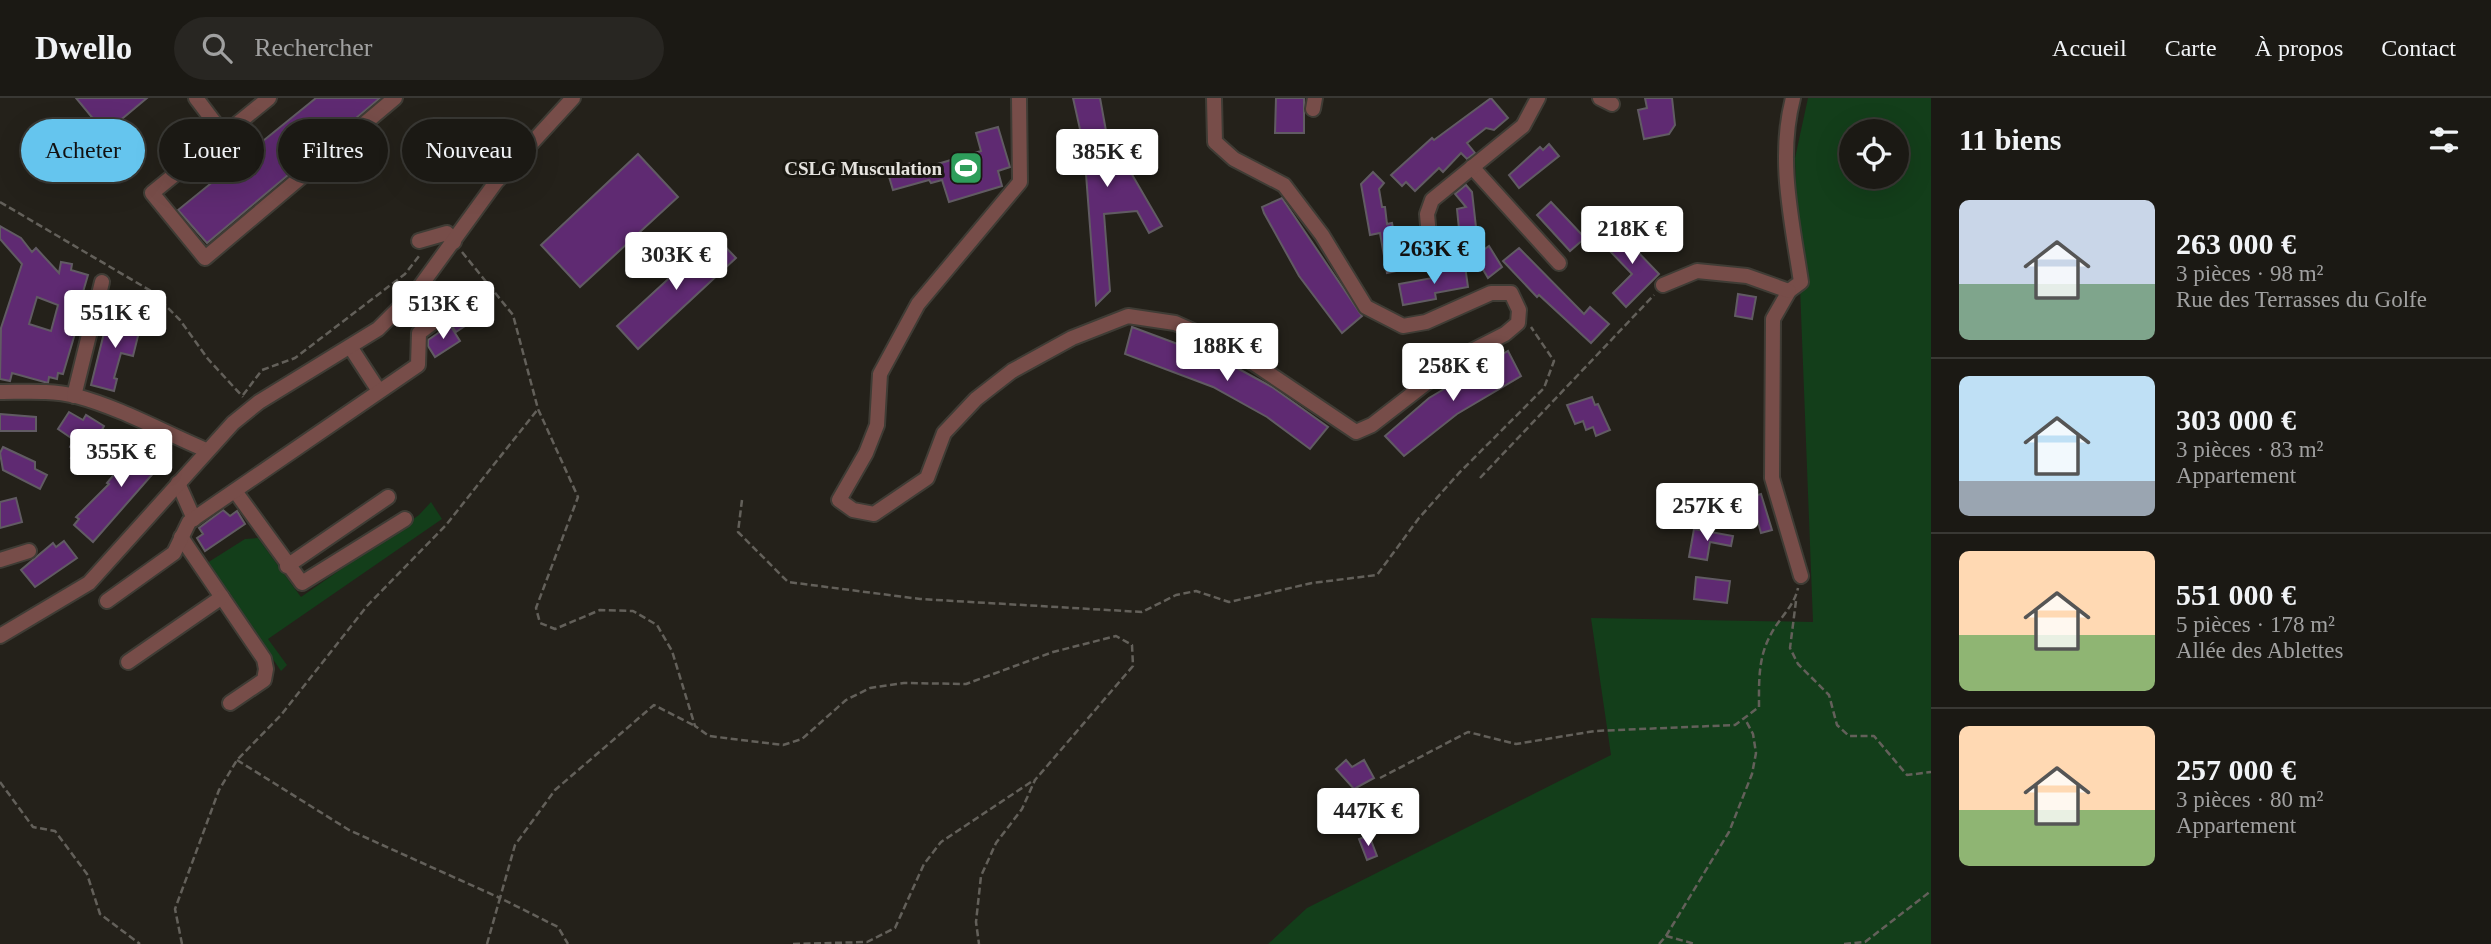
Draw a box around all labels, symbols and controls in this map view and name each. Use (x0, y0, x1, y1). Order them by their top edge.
search box (174, 17, 664, 80)
icon: search (198, 29, 236, 67)
text: Dwello (35, 30, 132, 66)
text: Rechercher (254, 33, 373, 62)
text: Accueil (2052, 35, 2127, 61)
text: Carte (2165, 35, 2217, 61)
text: À propos (2255, 35, 2343, 61)
text: Contact (2381, 35, 2456, 61)
chip: Acheter (21, 119, 145, 182)
chip: Louer (159, 119, 264, 182)
chip: Filtres (278, 119, 388, 182)
chip: Nouveau (402, 119, 536, 182)
map controls (1839, 119, 1909, 189)
button: locate (1839, 119, 1909, 189)
icon: filters (2425, 121, 2463, 159)
text: 11 biens (1959, 123, 2062, 156)
pin: 385K € (1050, 130, 1164, 189)
text: 385K € (1072, 139, 1142, 164)
sports icon: CSLG Musculation (947, 149, 985, 187)
place label: CSLG Musculation (784, 158, 942, 179)
pin: 218K € (1575, 206, 1689, 266)
text: 218K € (1597, 216, 1667, 241)
pin: 263K € (1377, 226, 1491, 286)
text: 263 000 € (2176, 227, 2296, 260)
icon: home (2015, 228, 2099, 312)
pin: 303K € (619, 232, 733, 292)
text: 263K € (1399, 236, 1469, 261)
text: 303K € (641, 242, 711, 267)
text: 3 pièces · 98 m² (2176, 261, 2323, 286)
pin: 513K € (386, 282, 500, 341)
text: Rue des Terrasses du Golfe (2176, 287, 2427, 312)
pin: 551K € (58, 290, 172, 350)
text: 513K € (408, 291, 478, 316)
text: 551K € (80, 300, 150, 325)
pin: 188K € (1170, 324, 1284, 383)
text: 188K € (1192, 333, 1262, 358)
pin: 258K € (1396, 344, 1510, 403)
text: 258K € (1418, 353, 1488, 378)
text: 303 000 € (2176, 403, 2296, 436)
icon: home (2015, 404, 2099, 488)
pin: 355K € (64, 430, 178, 489)
text: 3 pièces · 83 m² (2176, 437, 2323, 462)
text: 355K € (86, 439, 156, 464)
text: Appartement (2176, 463, 2296, 488)
pin: 257K € (1650, 484, 1764, 543)
text: 257K € (1672, 493, 1742, 518)
text: 551 000 € (2176, 578, 2296, 611)
icon: home (2015, 579, 2099, 663)
text: 5 pièces · 178 m² (2176, 612, 2335, 637)
text: Allée des Ablettes (2176, 638, 2343, 663)
text: 257 000 € (2176, 753, 2296, 786)
icon: home (2015, 754, 2099, 838)
text: 3 pièces · 80 m² (2176, 787, 2323, 812)
pin: 447K € (1311, 788, 1425, 848)
text: 447K € (1333, 798, 1403, 823)
text: Appartement (2176, 813, 2296, 838)

